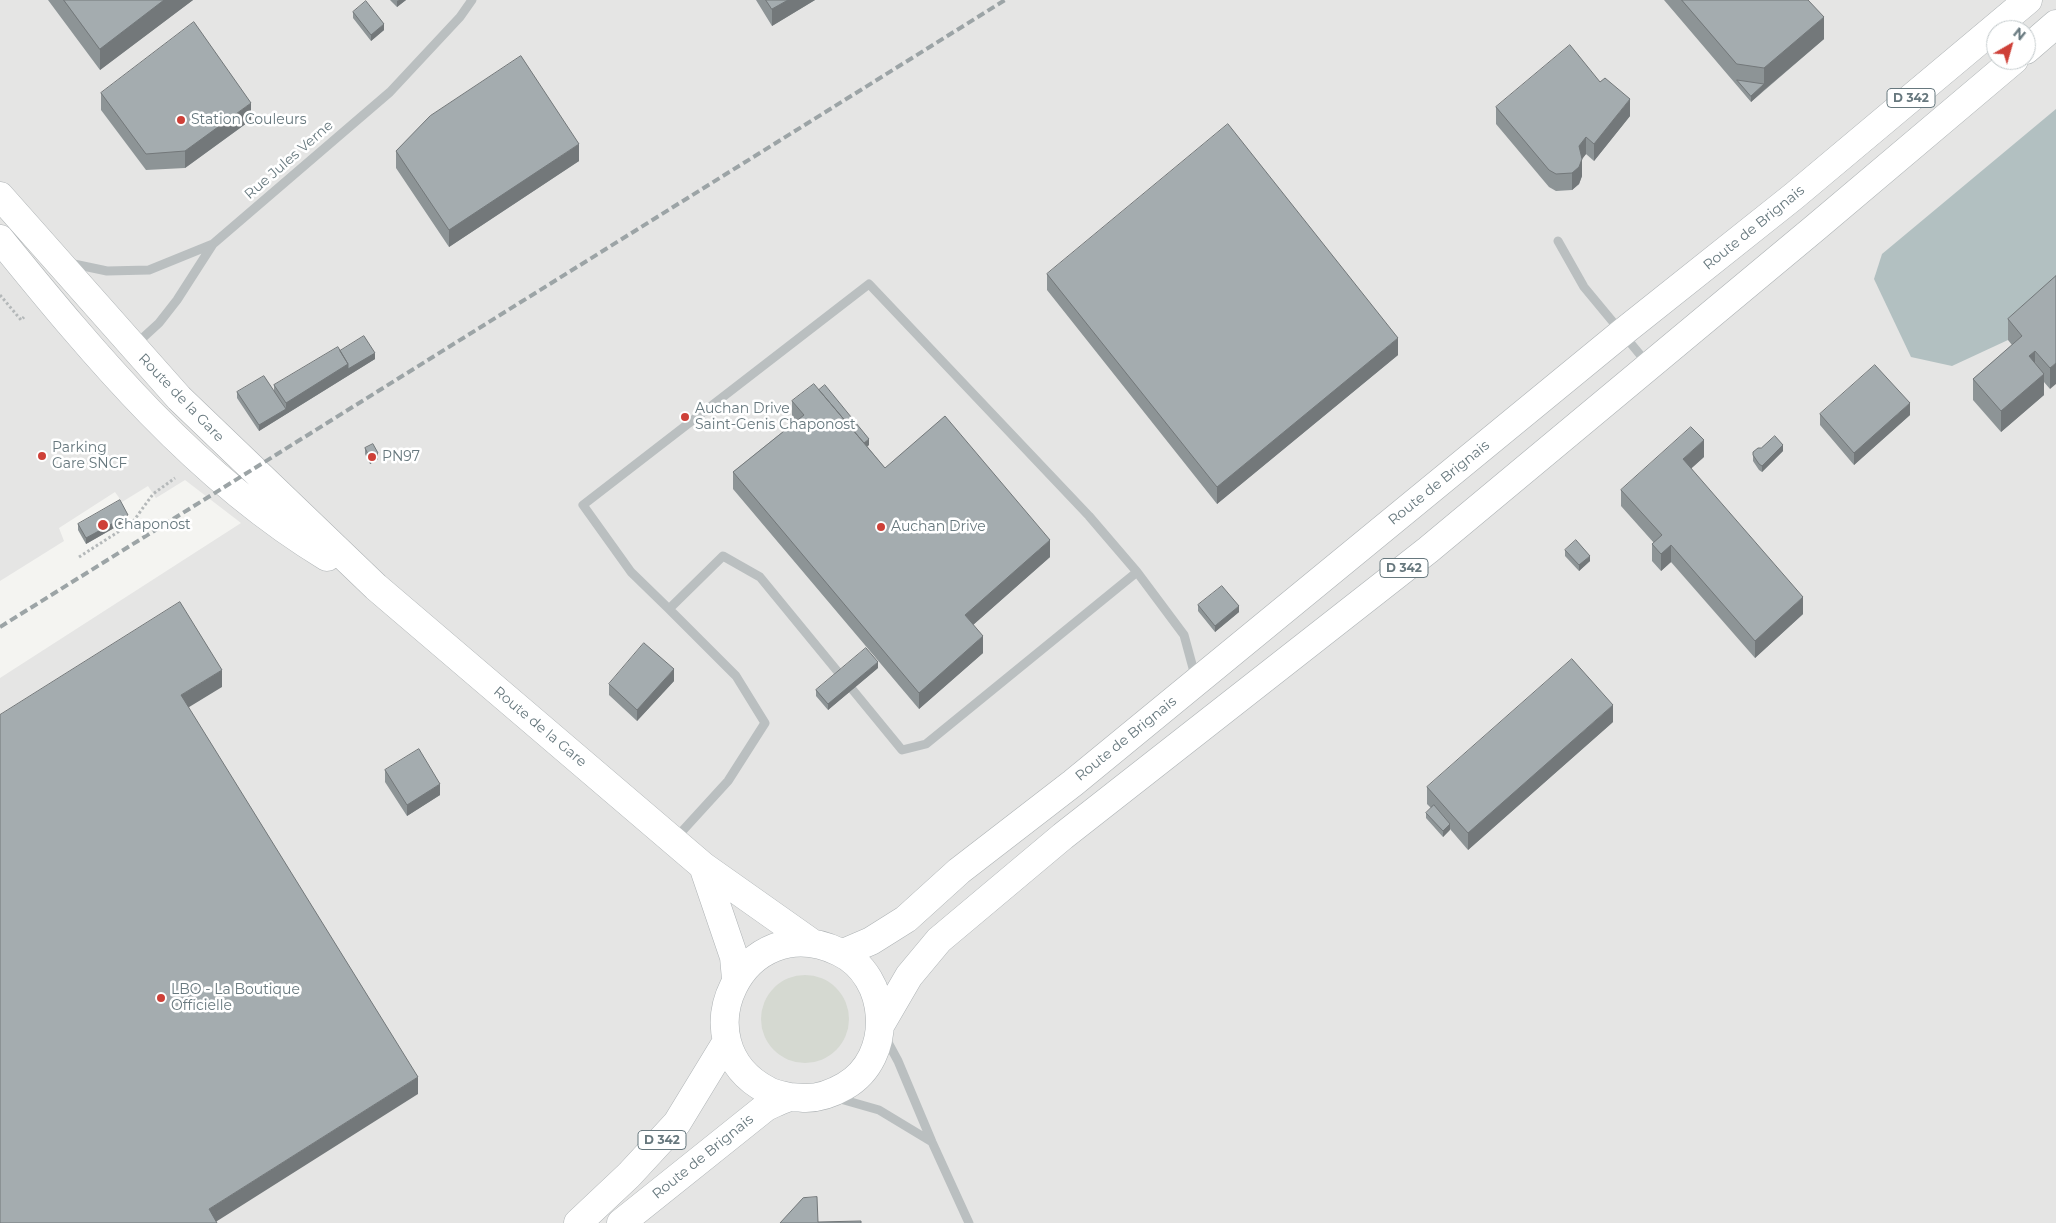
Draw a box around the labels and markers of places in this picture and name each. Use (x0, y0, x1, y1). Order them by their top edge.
place label: Station Couleurs (191, 112, 306, 128)
marker: Station Couleurs (175, 114, 187, 126)
place label: Auchan Drive Saint-Genis Chaponost (695, 401, 856, 434)
marker: Auchan Drive Saint-Genis Chaponost (679, 411, 691, 423)
place label: Parking Gare SNCF (52, 440, 127, 472)
place label: PN97 (382, 449, 420, 465)
marker: Parking Gare SNCF (36, 450, 48, 462)
marker: PN97 (366, 451, 378, 463)
place label: Chaponost (114, 517, 191, 533)
marker: Chaponost (96, 518, 110, 532)
place label: Auchan Drive (891, 519, 986, 535)
marker: Auchan Drive (875, 521, 887, 533)
place label: LBO - La Boutique Officielle (171, 982, 300, 1014)
marker: LBO - La Boutique Officielle (155, 992, 167, 1004)

